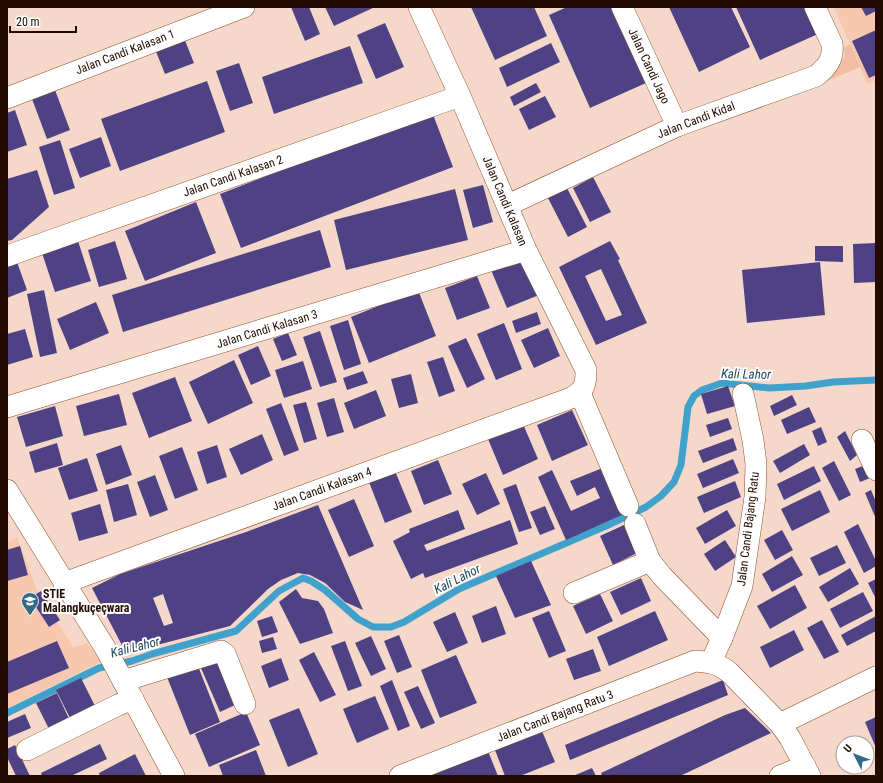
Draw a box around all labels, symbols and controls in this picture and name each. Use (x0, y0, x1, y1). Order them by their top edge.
scale bar (10, 8, 76, 34)
text: 20 m (16, 15, 40, 29)
street label: Jalan Candi Jago (625, 26, 673, 106)
street label: Jalan Candi Kalasan 1 (74, 27, 176, 77)
street label: Jalan Candi Kidal (655, 99, 737, 141)
street label: Jalan Candi Kalasan 2 (181, 152, 285, 200)
street label: Jalan Candi Kalasan (480, 154, 530, 248)
street label: Jalan Candi Kalasan 3 (215, 307, 319, 351)
water label: Kali Lahor (721, 366, 772, 382)
street label: Jalan Candi Kalasan 4 (270, 464, 374, 514)
street label: Jalan Candi Bajang Ratu (734, 471, 762, 587)
water label: Kali Lahor (431, 560, 484, 597)
place label: STIE Malangkuçeçwara (43, 587, 130, 615)
school or university icon: STIE Malangkuçeçwara (20, 591, 40, 616)
water label: Kali Lahor (109, 633, 162, 660)
street label: Jalan Candi Bajang Ratu 3 (495, 687, 615, 745)
north arrow (835, 735, 875, 775)
text: U (841, 742, 855, 755)

